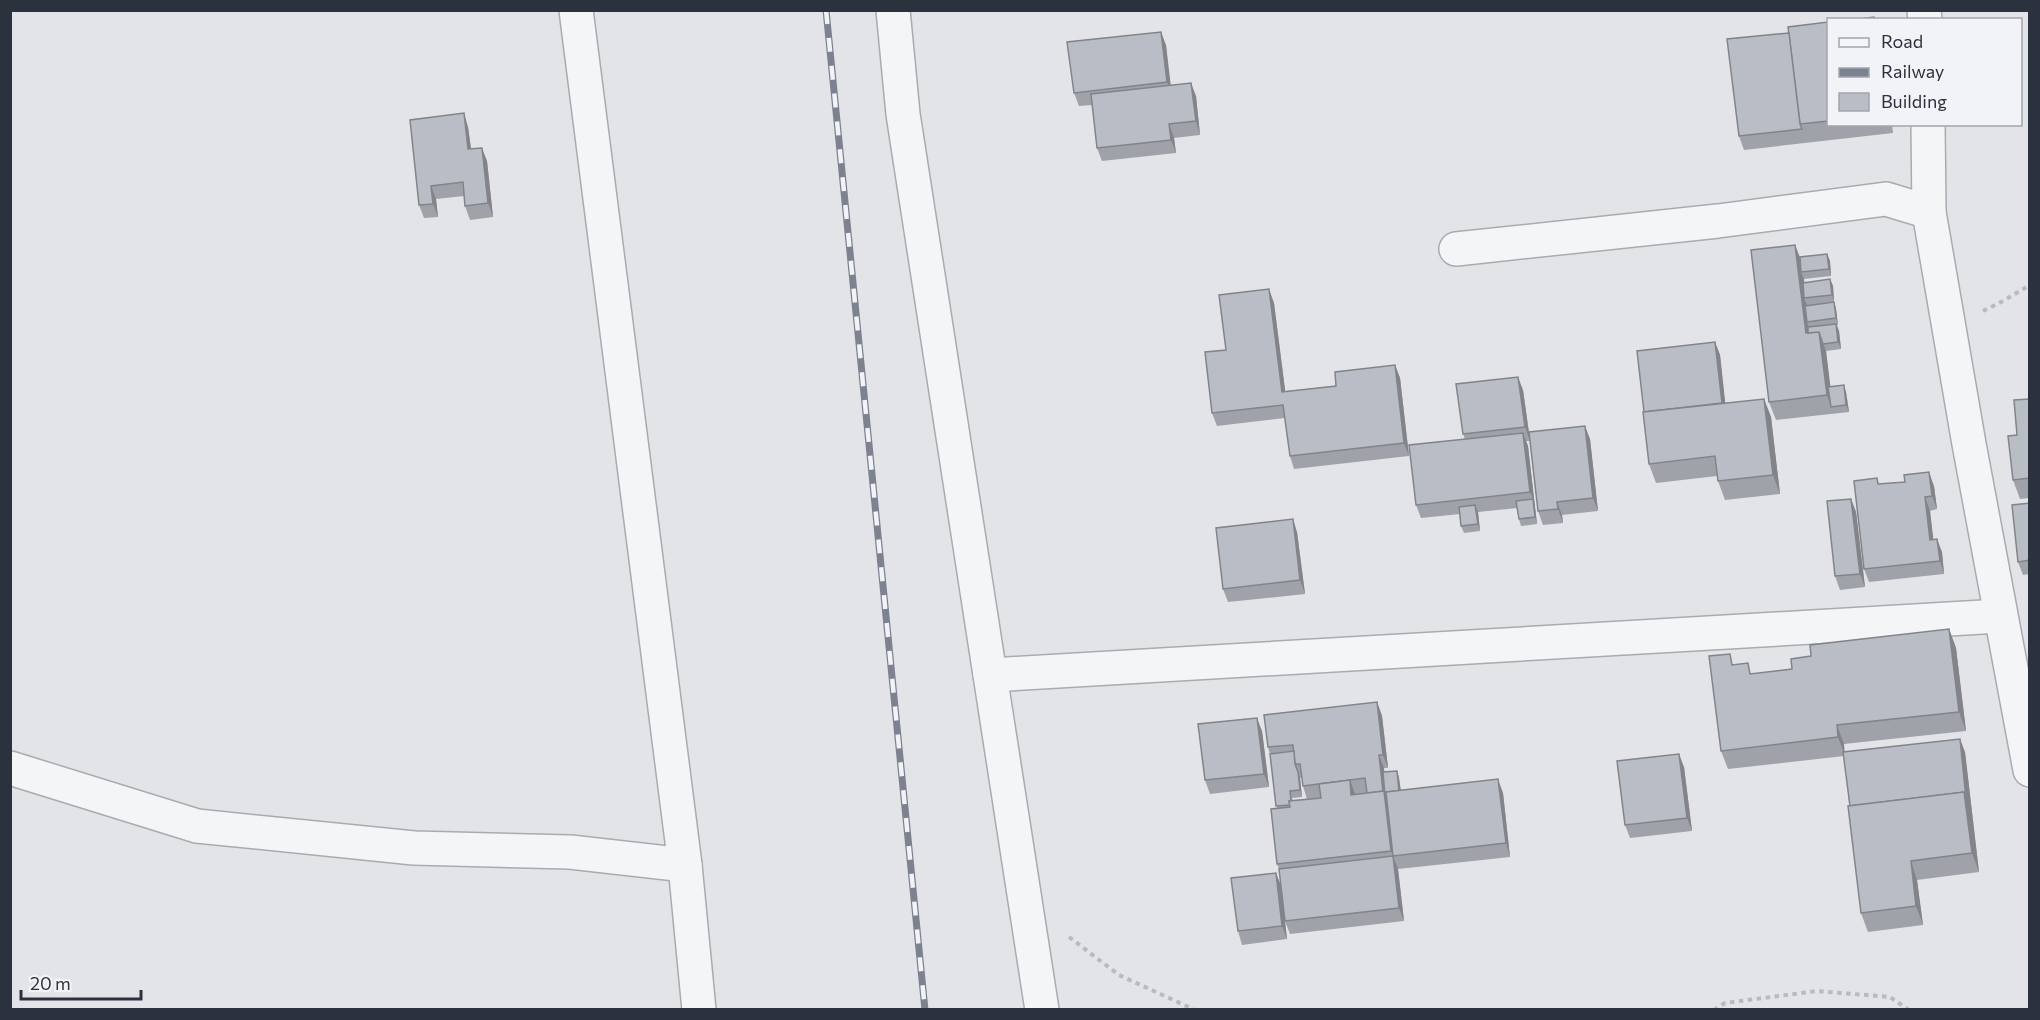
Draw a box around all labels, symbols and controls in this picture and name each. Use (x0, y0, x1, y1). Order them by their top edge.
legend (1827, 18, 2022, 126)
text: Road (1881, 30, 1923, 52)
text: Railway (1881, 60, 1944, 82)
text: Building (1881, 90, 1947, 112)
scale bar (21, 963, 141, 1001)
text: 20 m (30, 972, 71, 994)

